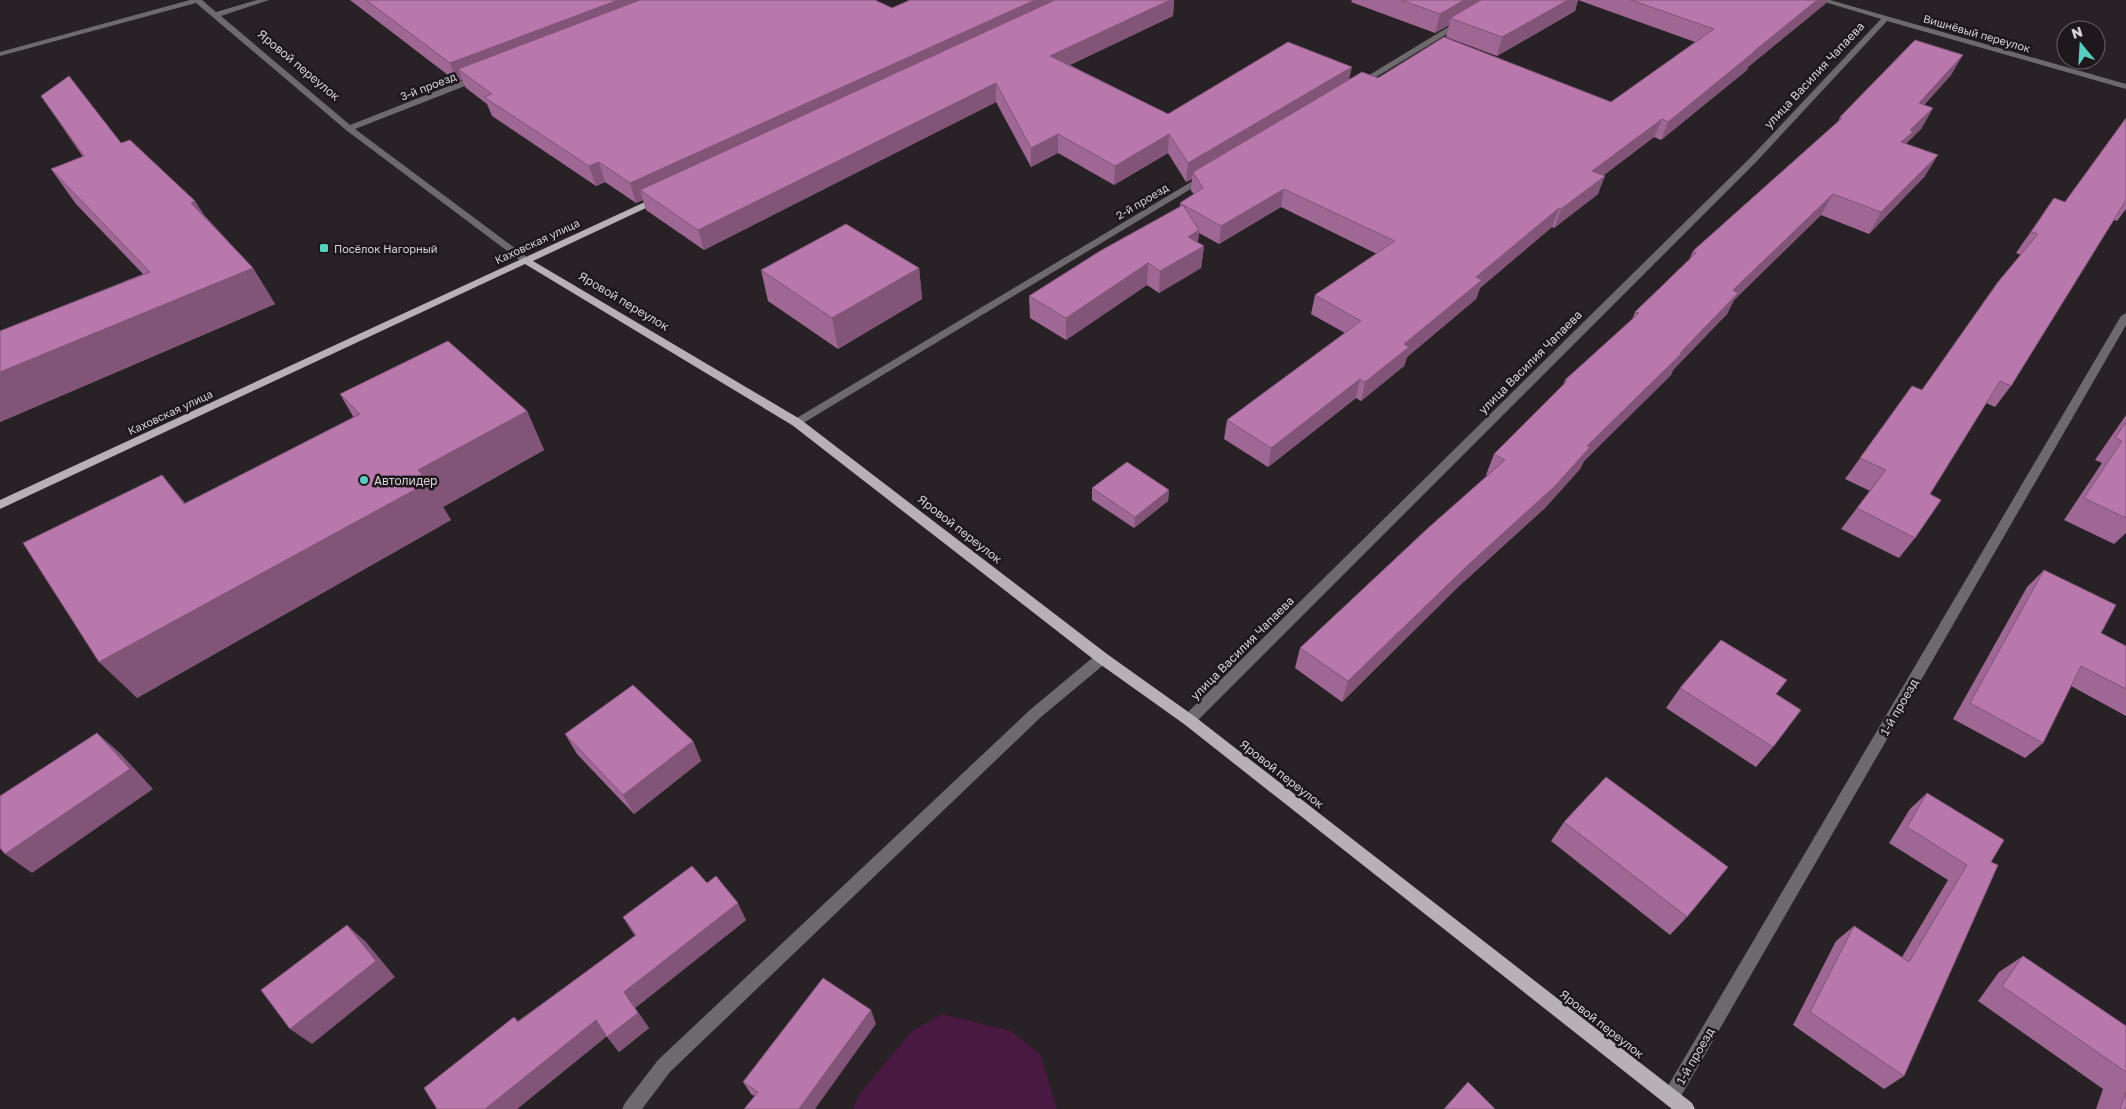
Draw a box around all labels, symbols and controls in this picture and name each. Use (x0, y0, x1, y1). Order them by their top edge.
street label: Вишнёвый переулок (1922, 11, 2033, 55)
street label: улица Василия Чапаева (1761, 19, 1867, 131)
north arrow (2056, 20, 2106, 70)
text: N (2069, 22, 2085, 42)
street label: Яровой переулок (255, 26, 343, 104)
street label: 3-й проезд (398, 69, 458, 103)
street label: 2-й проезд (1113, 180, 1171, 222)
street label: Каховская улица (493, 216, 581, 266)
marker: Посёлок Нагорный (318, 242, 330, 254)
place label: Посёлок Нагорный (334, 242, 438, 255)
street label: Яровой переулок (576, 268, 672, 334)
street label: улица Василия Чапаева (1475, 307, 1585, 417)
street label: Каховская улица (126, 387, 214, 437)
place label: Автолидер (374, 473, 437, 488)
marker: Автолидер (358, 474, 370, 486)
street label: Яровой переулок (915, 491, 1005, 567)
street label: улица Василия Чапаева (1187, 593, 1297, 703)
street label: 1-й проезд (1877, 676, 1921, 738)
street label: Яровой переулок (1237, 736, 1327, 812)
street label: Яровой переулок (1557, 986, 1647, 1062)
street label: 1-й проезд (1673, 1025, 1717, 1087)

